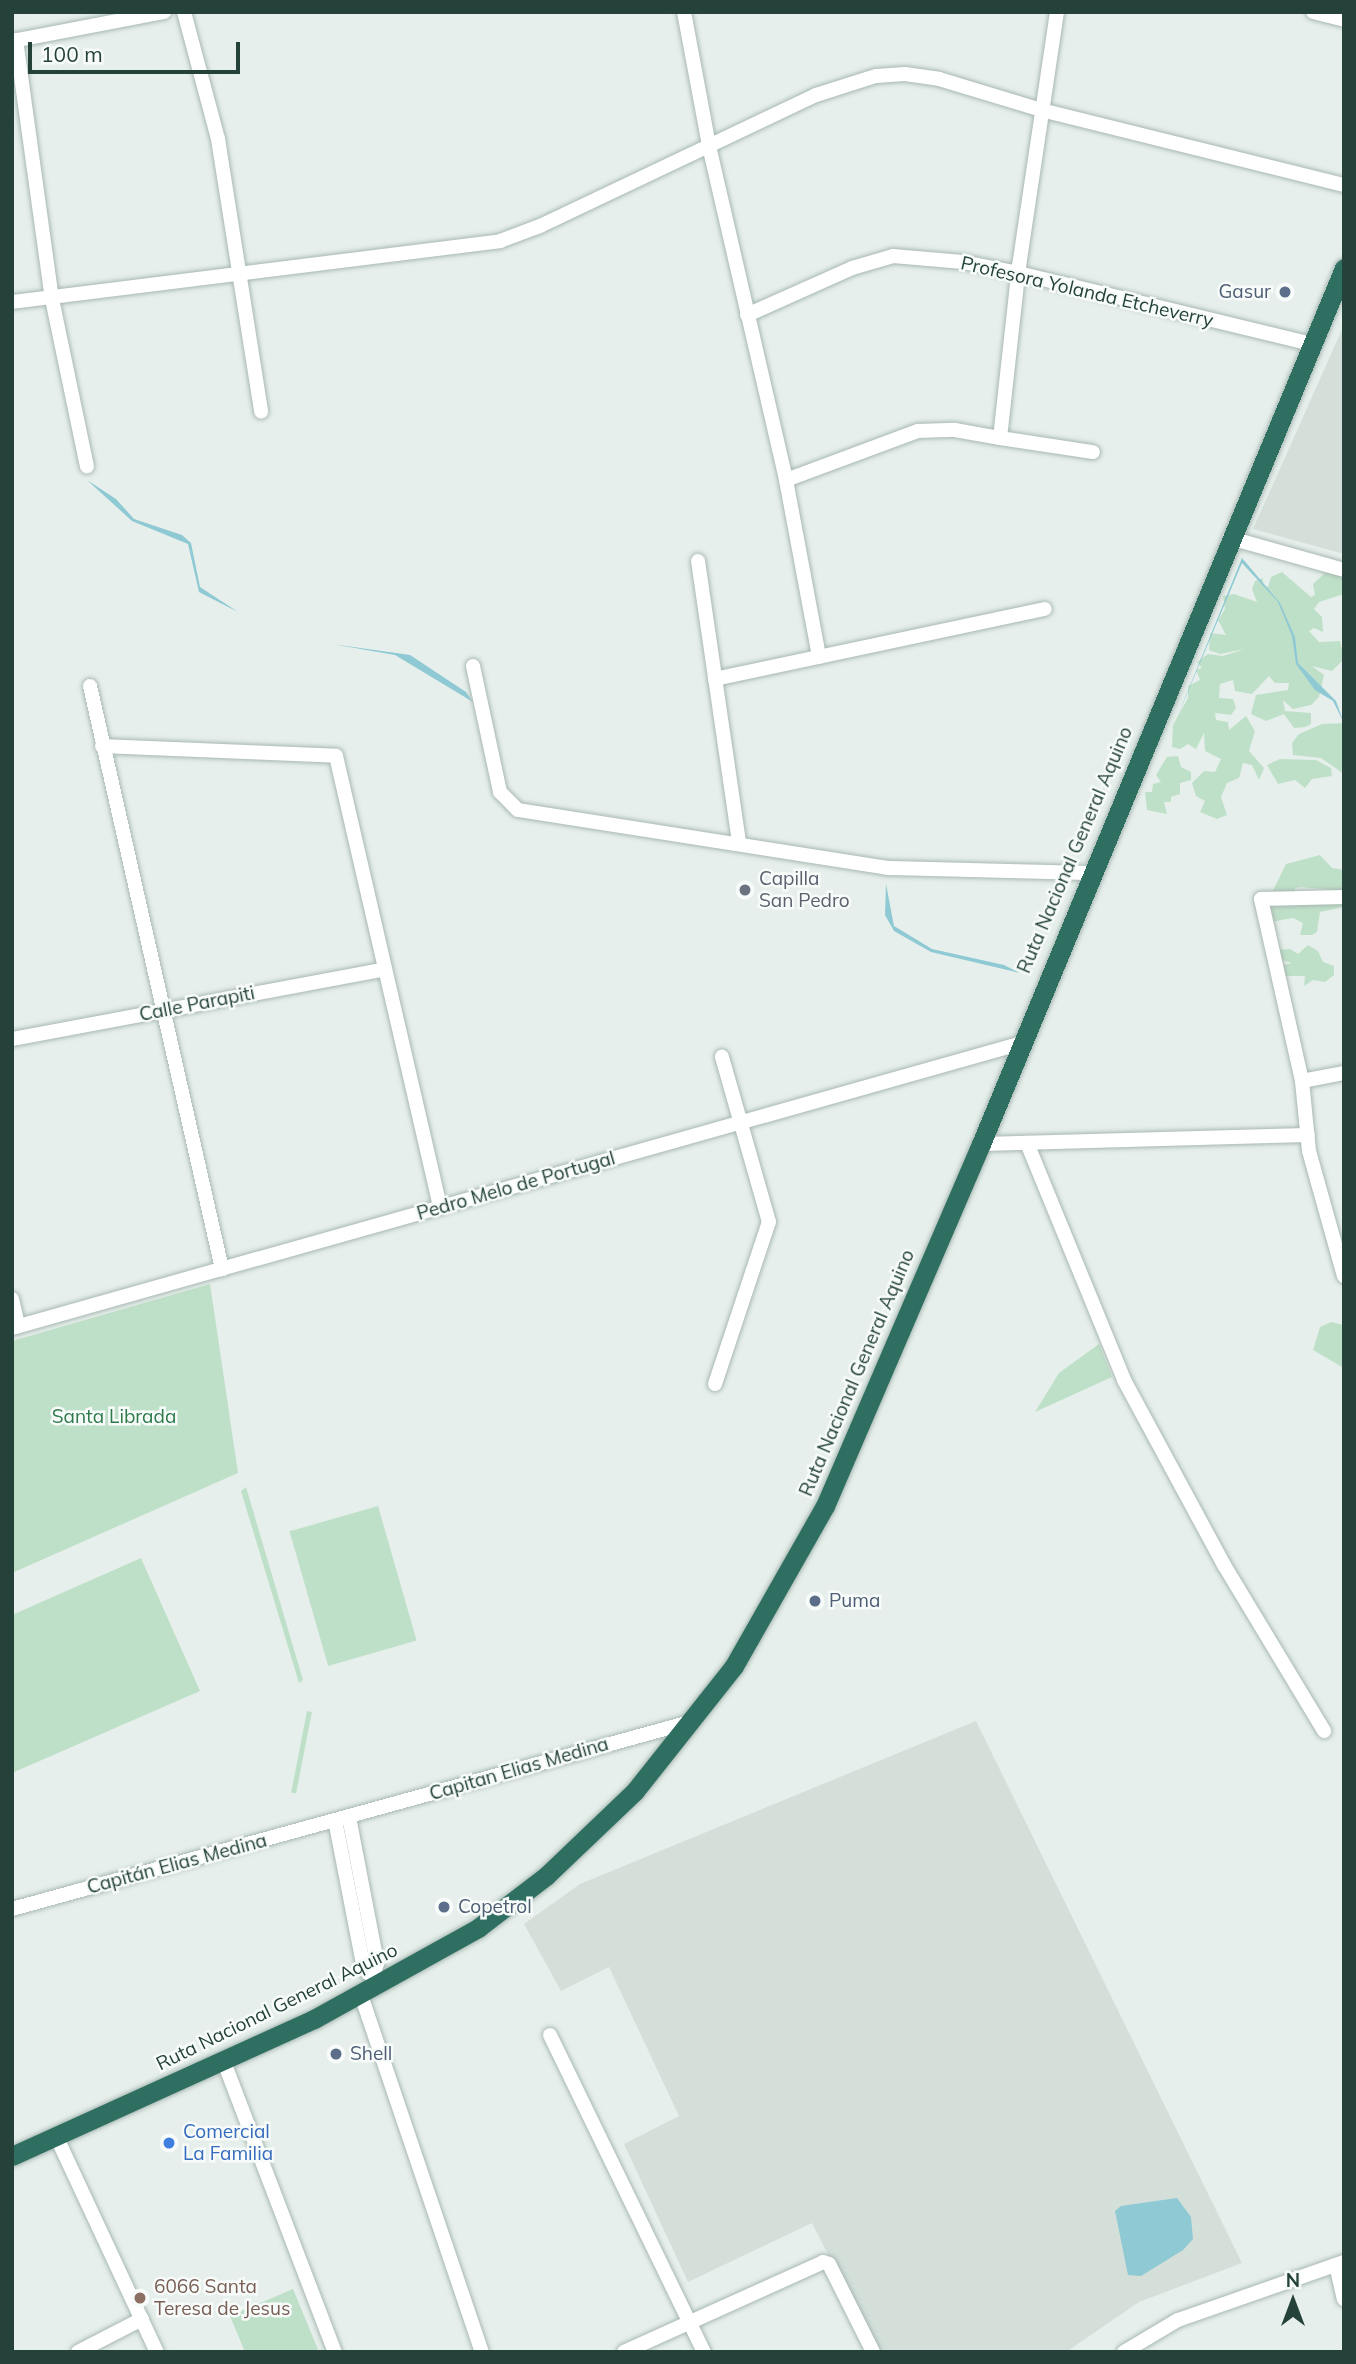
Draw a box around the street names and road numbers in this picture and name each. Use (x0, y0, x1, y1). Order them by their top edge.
street label: Profesora Yolanda Etcheverry (959, 252, 1215, 332)
street label: Ruta Nacional General Aquino (1013, 723, 1137, 977)
street label: Calle Parapiti (137, 982, 257, 1026)
street label: Pedro Melo de Portugal (414, 1147, 618, 1225)
street label: Ruta Nacional General Aquino (795, 1246, 919, 1500)
street label: Capitan Elias Medina (427, 1733, 611, 1805)
street label: Capitán Elias Medina (85, 1829, 269, 1899)
street label: Ruta Nacional General Aquino (153, 1939, 401, 2075)

